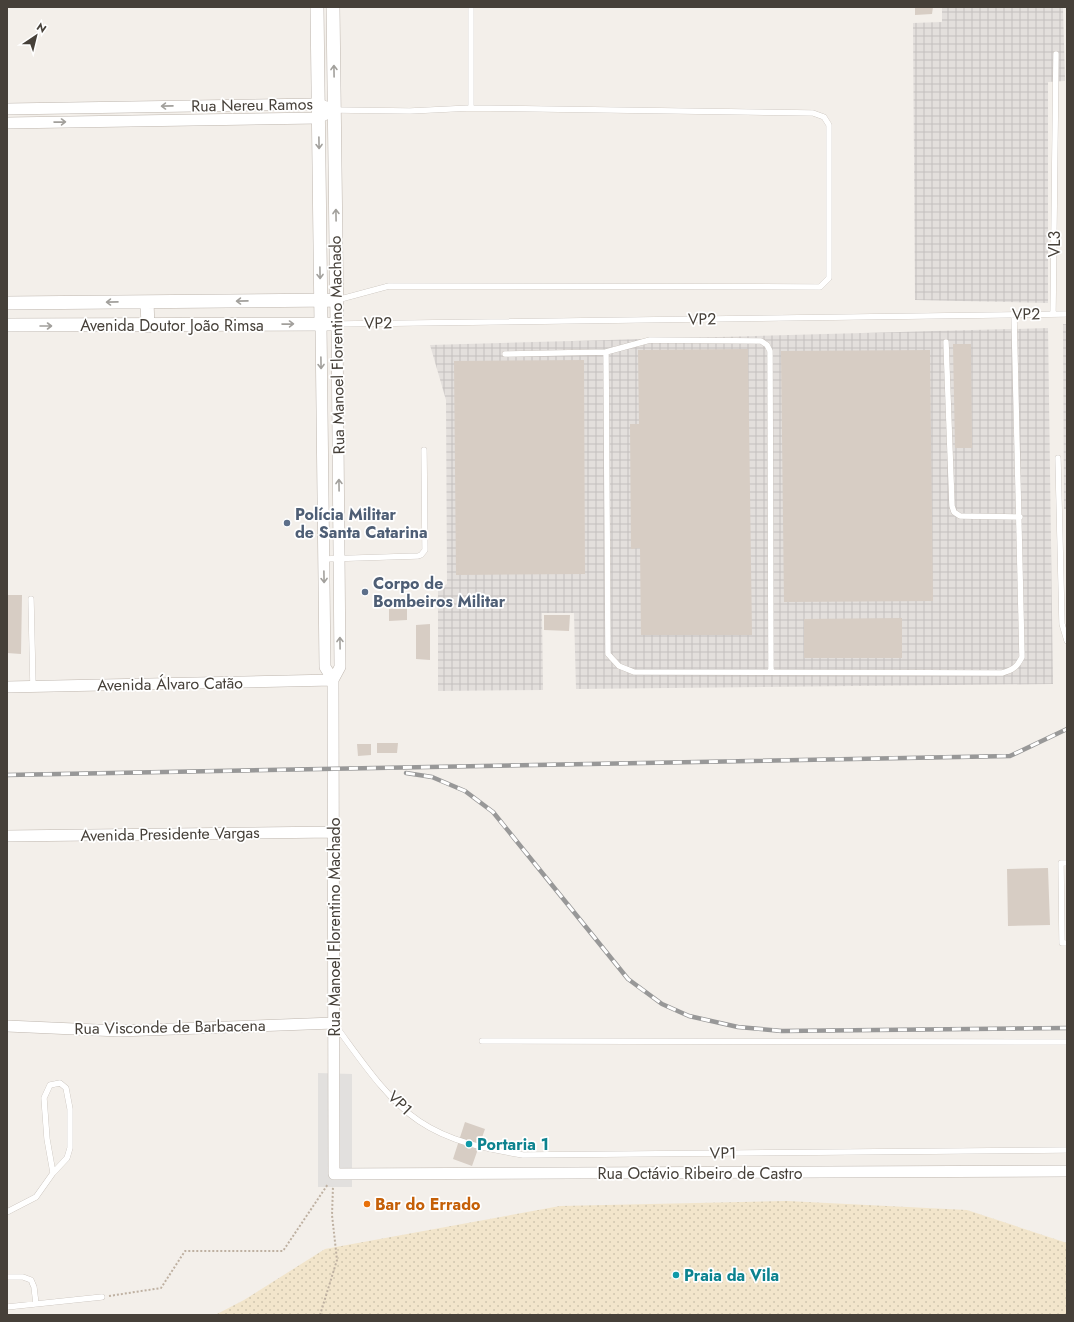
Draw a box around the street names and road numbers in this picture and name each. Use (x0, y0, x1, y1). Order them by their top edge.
street label: Rua Nereu Ramos (191, 92, 313, 118)
street label: VL3 (1043, 230, 1066, 257)
street label: Rua Manoel Florentino Machado (324, 235, 350, 455)
street label: VP2 (1012, 302, 1040, 326)
street label: VP2 (688, 307, 716, 331)
street label: VP2 (364, 311, 392, 335)
street label: Avenida Doutor João Rimsa (80, 314, 264, 337)
street label: Avenida Álvaro Catão (97, 671, 243, 697)
street label: Rua Manoel Florentino Machado (323, 817, 346, 1036)
street label: Avenida Presidente Vargas (80, 821, 260, 847)
street label: Rua Visconde de Barbacena (74, 1014, 266, 1040)
street label: VP1 (382, 1086, 418, 1120)
street label: VP1 (710, 1141, 736, 1165)
street label: Rua Octávio Ribeiro de Castro (598, 1162, 803, 1185)

